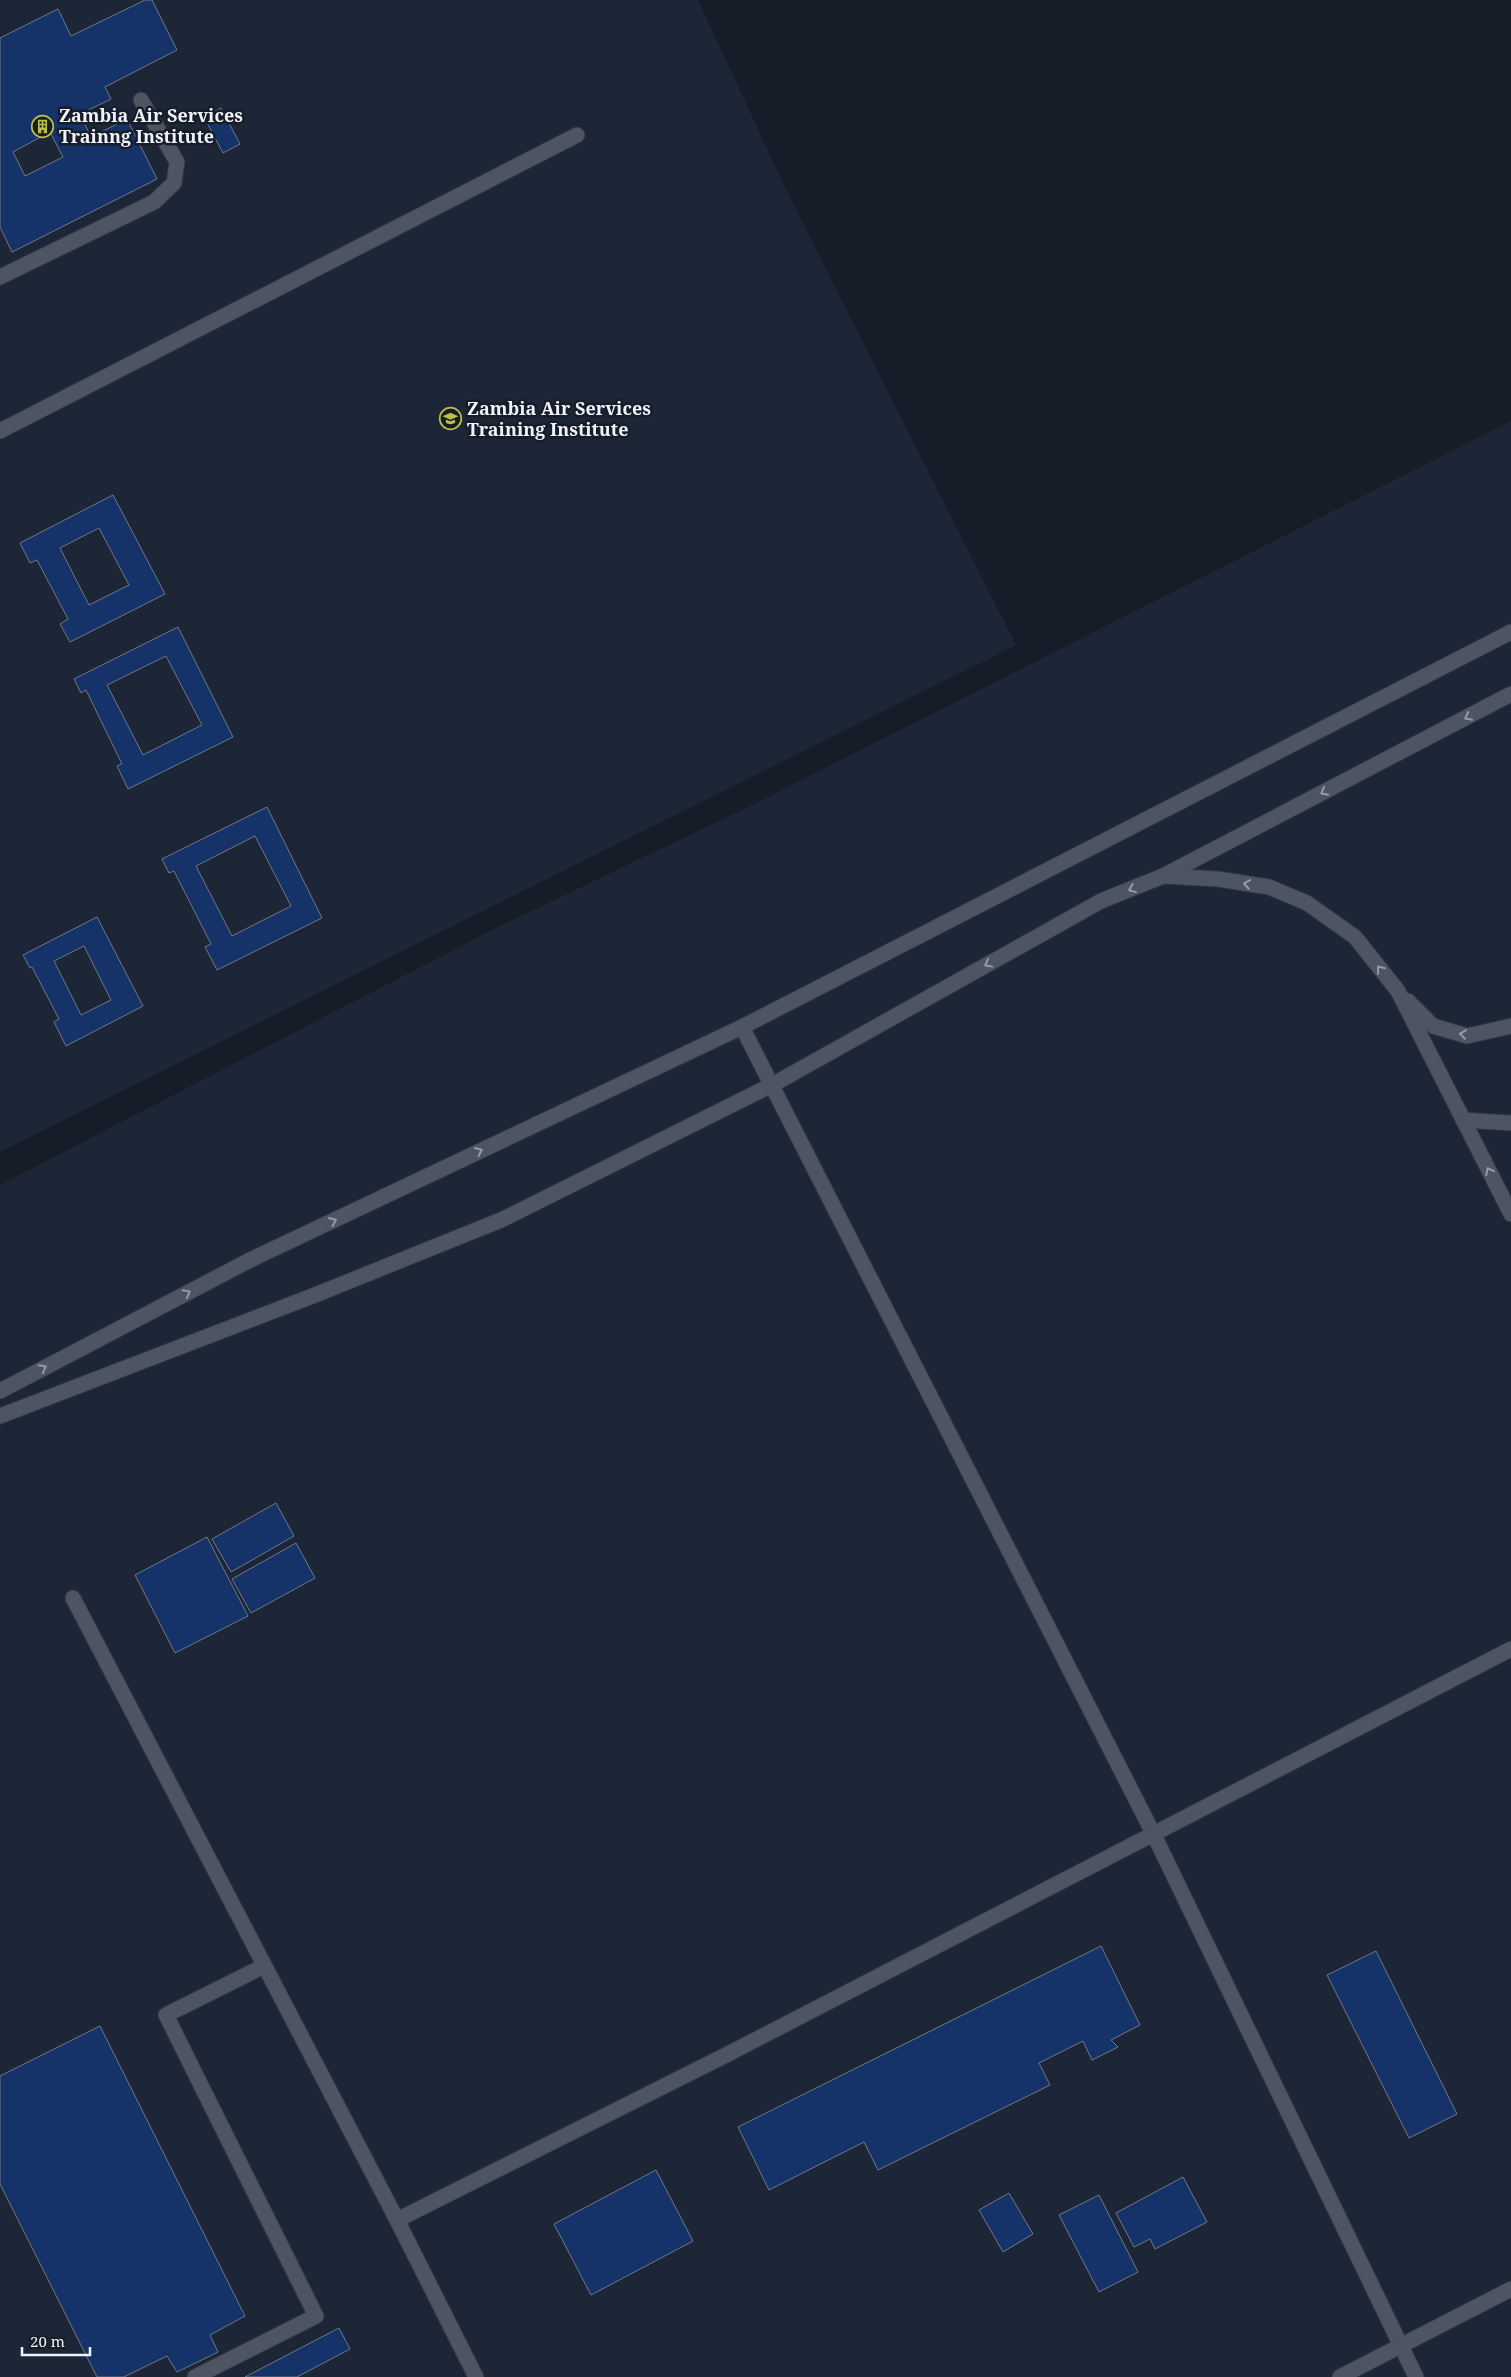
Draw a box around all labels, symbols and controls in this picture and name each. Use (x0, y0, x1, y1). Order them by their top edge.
place label: Zambia Air Services Trainng Institute (59, 103, 243, 148)
building icon: Zambia Air Services Trainng Institute (31, 114, 55, 138)
place label: Zambia Air Services Training Institute (467, 396, 651, 441)
school or university icon: Zambia Air Services Training Institute (439, 407, 463, 431)
one-way arrow (1464, 711, 1473, 721)
one-way arrow (1320, 786, 1329, 796)
one-way arrow (1242, 879, 1250, 890)
one-way arrow (1128, 882, 1137, 893)
one-way arrow (985, 958, 994, 968)
one-way arrow (1376, 965, 1385, 974)
one-way arrow (1459, 1029, 1467, 1040)
one-way arrow (474, 1147, 483, 1157)
one-way arrow (1485, 1167, 1495, 1176)
one-way arrow (327, 1217, 336, 1227)
one-way arrow (182, 1289, 191, 1299)
one-way arrow (38, 1364, 47, 1374)
scale bar (22, 2324, 90, 2356)
text: 20 m (30, 2331, 65, 2351)

